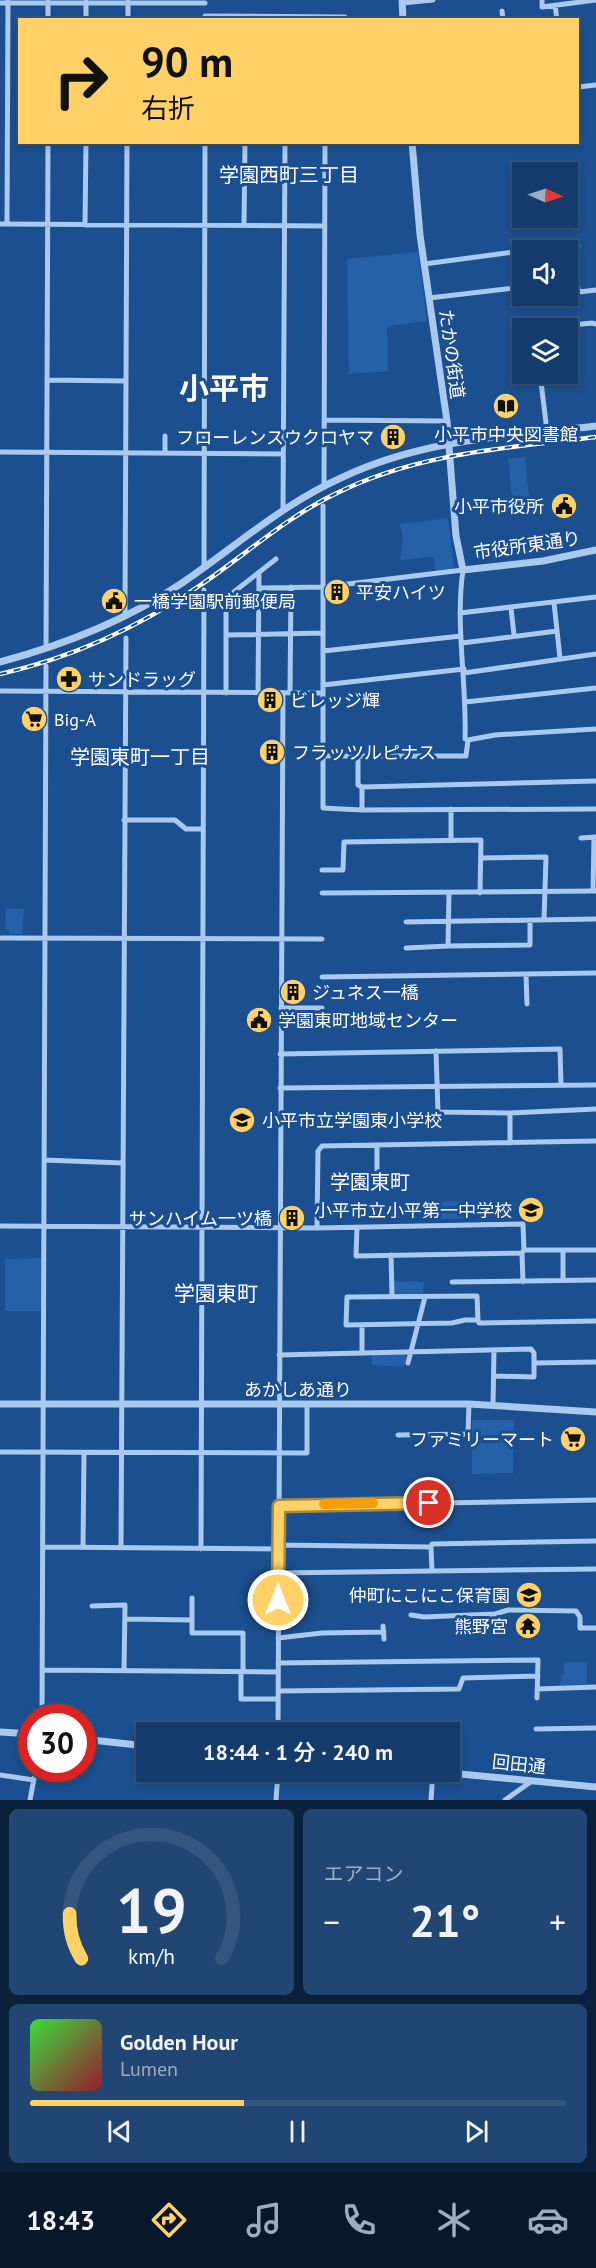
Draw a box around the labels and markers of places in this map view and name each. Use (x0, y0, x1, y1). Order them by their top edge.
library icon: 小平市中央図書館 (491, 391, 521, 421)
building icon: フローレンスウクロヤマ (378, 422, 408, 452)
place label: 小平市中央図書館 (434, 423, 578, 446)
place label: フローレンスウクロヤマ (176, 426, 374, 449)
public building icon: 小平市役所 (549, 491, 579, 521)
place label: 小平市役所 (454, 495, 544, 518)
building icon: 平安ハイツ (322, 577, 352, 607)
place label: 平安ハイツ (356, 581, 446, 604)
public building icon: 一橋学園駅前郵便局 (99, 586, 129, 616)
place label: 一橋学園駅前郵便局 (134, 590, 296, 613)
pharmacy icon: サンドラッグ (54, 664, 84, 694)
place label: サンドラッグ (88, 668, 196, 691)
building icon: ビレッジ輝 (255, 685, 285, 715)
place label: ビレッジ輝 (290, 689, 380, 712)
supermarket icon: Big-A (19, 704, 49, 734)
place label: Big-A (54, 708, 96, 731)
building icon: フラッツルピナス (257, 737, 287, 767)
place label: フラッツルピナス (292, 741, 436, 764)
building icon: ジュネス一橋 (278, 977, 308, 1007)
place label: ジュネス一橋 (312, 981, 419, 1004)
public building icon: 学園東町地域センター (244, 1005, 274, 1035)
place label: 学園東町地域センター (278, 1009, 458, 1032)
school or university icon: 小平市立学園東小学校 (227, 1105, 257, 1135)
place label: 小平市立学園東小学校 (262, 1109, 442, 1132)
school or university icon: 小平市立小平第一中学校 (516, 1195, 546, 1225)
place label: 小平市立小平第一中学校 (314, 1199, 512, 1222)
building icon: サンハイム一ツ橋 (277, 1203, 307, 1233)
place label: サンハイム一ツ橋 (129, 1207, 272, 1230)
supermarket icon: ファミリーマート (558, 1424, 588, 1454)
place label: ファミリーマート (410, 1428, 554, 1451)
pin (403, 1477, 454, 1528)
school or university icon: 仲町にこにこ保育園 (514, 1580, 544, 1610)
place label: 仲町にこにこ保育園 (349, 1584, 510, 1607)
temple icon: 熊野宮 (513, 1611, 543, 1641)
place label: 熊野宮 (454, 1615, 508, 1638)

